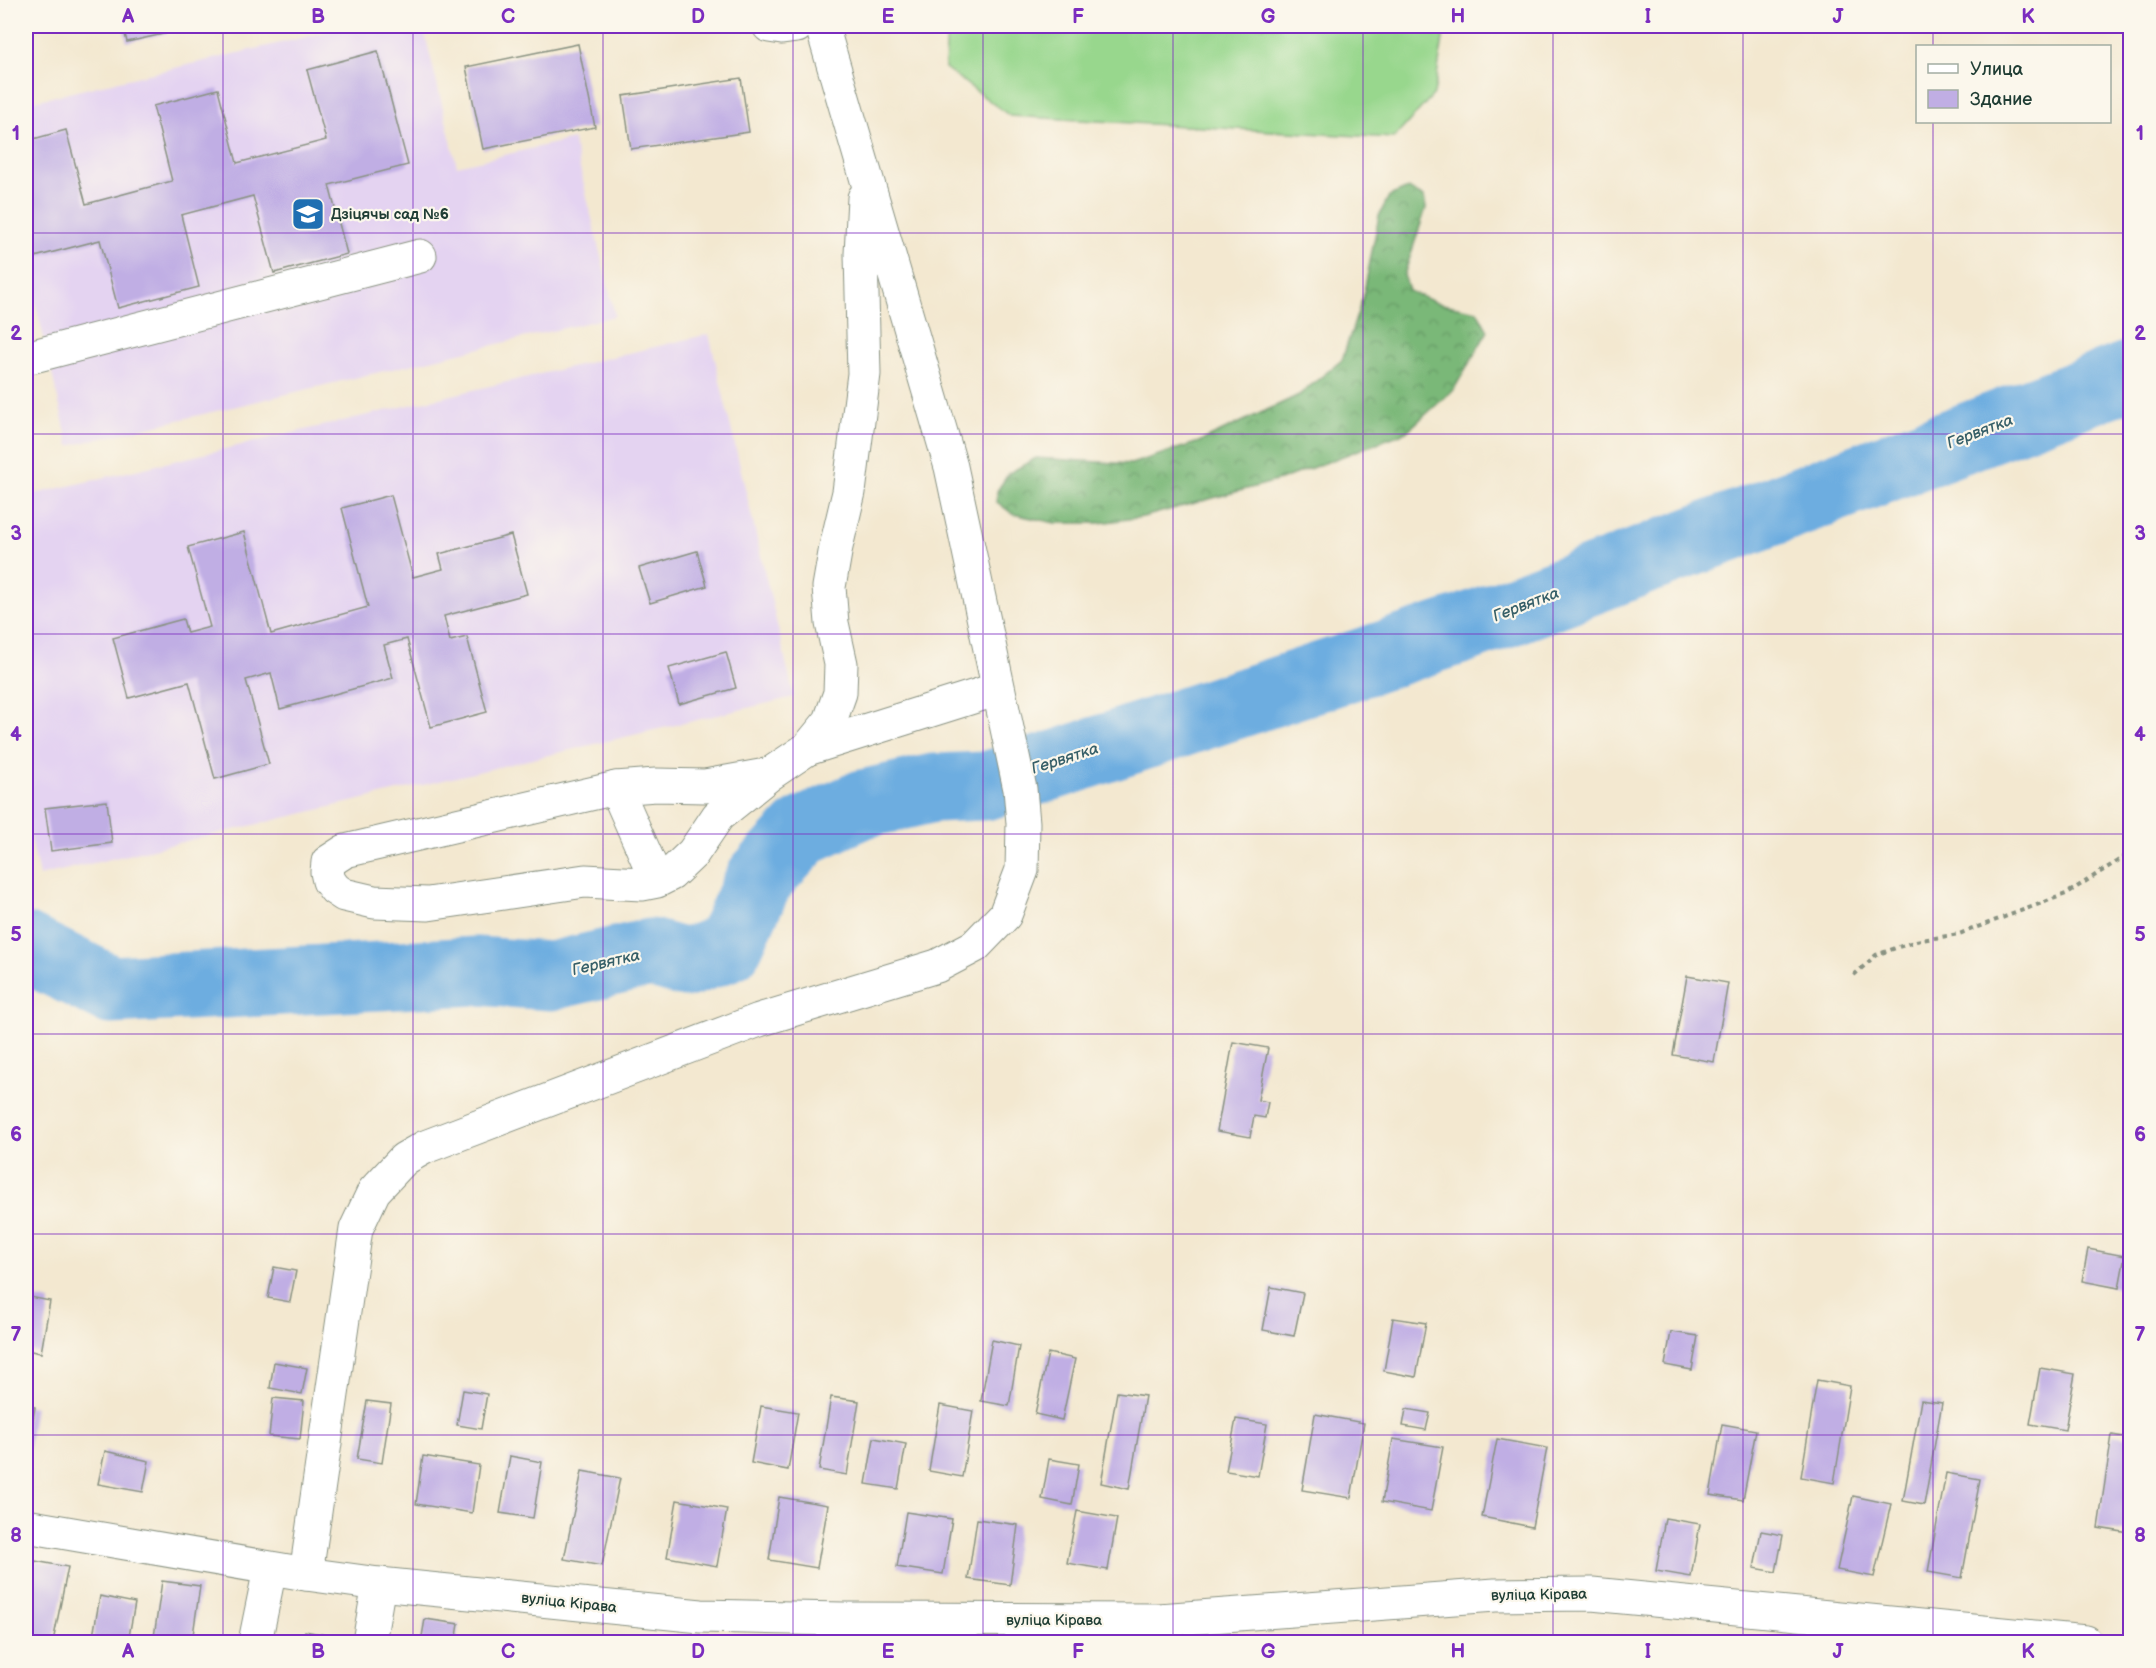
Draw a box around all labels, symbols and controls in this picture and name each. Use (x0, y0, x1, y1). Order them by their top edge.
text: A (121, 5, 135, 29)
text: B (311, 5, 325, 29)
text: C (501, 5, 515, 29)
text: D (691, 5, 705, 29)
text: E (882, 5, 895, 29)
text: F (1072, 5, 1084, 29)
text: G (1261, 5, 1276, 29)
text: H (1451, 5, 1465, 29)
text: I (1645, 5, 1651, 29)
text: J (1833, 5, 1845, 29)
text: K (2021, 5, 2035, 29)
legend (1916, 45, 2111, 123)
text: Улица (1970, 59, 2024, 80)
text: Здание (1970, 89, 2032, 110)
text: 1 (12, 122, 20, 146)
text: 1 (2136, 122, 2144, 146)
school or university icon: Дзіцячы сад №6 (290, 196, 326, 232)
place label: Дзіцячы сад №6 (331, 205, 449, 224)
text: 2 (10, 322, 22, 346)
text: 2 (2134, 322, 2146, 346)
water label: Гервятка (1944, 411, 2016, 453)
text: 3 (10, 522, 22, 546)
text: 3 (2134, 522, 2146, 546)
water label: Гервятка (1490, 584, 1562, 626)
text: 4 (10, 723, 22, 747)
text: 4 (2134, 723, 2146, 747)
water label: Гервятка (1029, 739, 1101, 779)
text: 5 (10, 923, 22, 947)
text: 5 (2134, 923, 2146, 947)
water label: Гервятка (570, 946, 642, 980)
text: 6 (10, 1123, 22, 1147)
text: 6 (2134, 1123, 2146, 1147)
text: 7 (10, 1323, 22, 1347)
text: 7 (2134, 1323, 2146, 1347)
text: 8 (10, 1524, 22, 1548)
text: 8 (2134, 1524, 2146, 1548)
street label: вуліца Кірава (1491, 1585, 1587, 1605)
street label: вуліца Кірава (520, 1589, 618, 1617)
street label: вуліца Кірава (1006, 1611, 1102, 1630)
text: A (121, 1640, 135, 1664)
text: B (311, 1640, 325, 1664)
text: C (501, 1640, 515, 1664)
text: D (691, 1640, 705, 1664)
text: E (882, 1640, 895, 1664)
text: F (1072, 1640, 1084, 1664)
text: G (1261, 1640, 1276, 1664)
text: H (1451, 1640, 1465, 1664)
text: I (1645, 1640, 1651, 1664)
text: J (1833, 1640, 1845, 1664)
text: K (2021, 1640, 2035, 1664)

